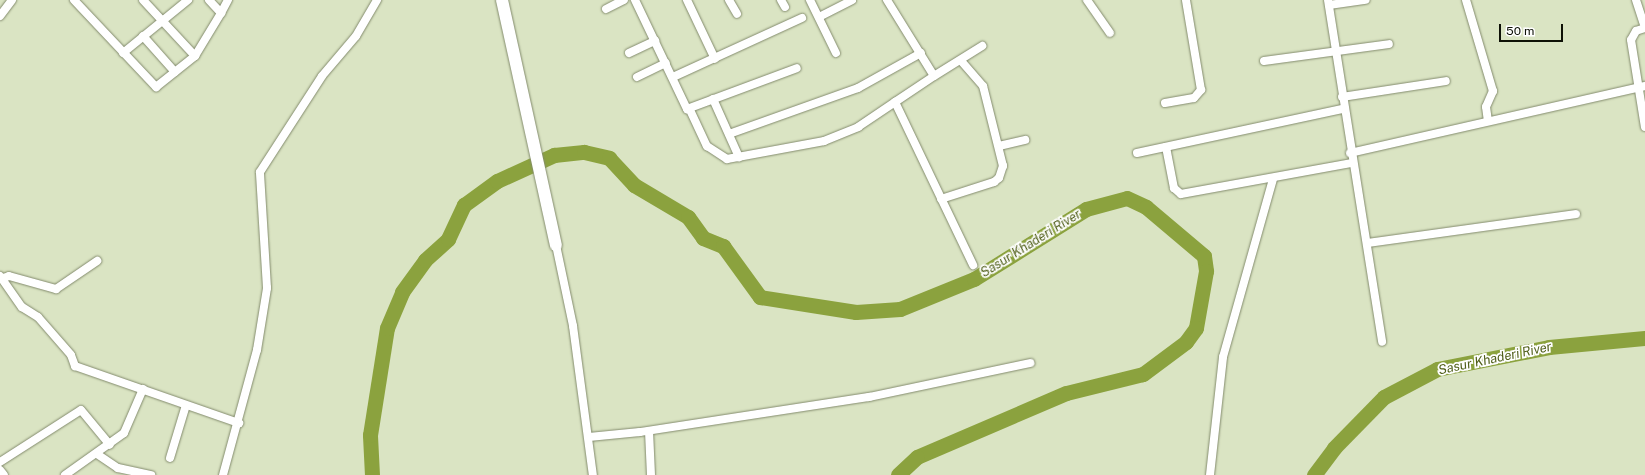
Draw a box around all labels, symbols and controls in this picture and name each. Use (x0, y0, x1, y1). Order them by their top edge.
scale bar (1501, 16, 1565, 42)
text: 50 m (1506, 24, 1534, 38)
water label: Sasur Khaderi River (978, 207, 1084, 281)
water label: Sasur Khaderi River (1437, 339, 1553, 379)

